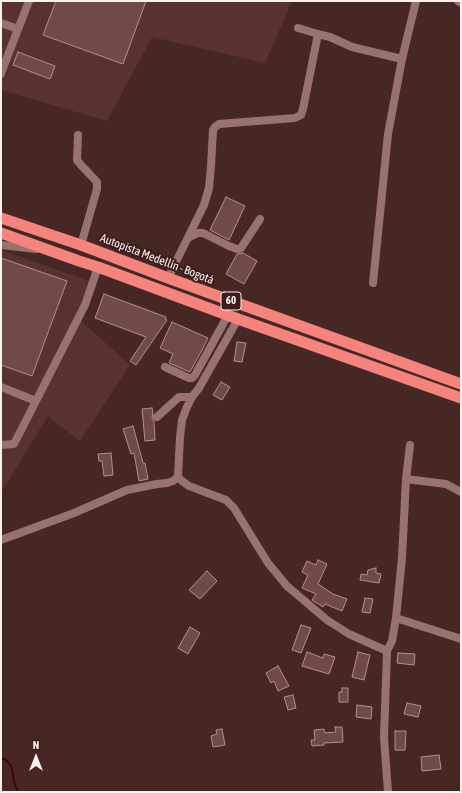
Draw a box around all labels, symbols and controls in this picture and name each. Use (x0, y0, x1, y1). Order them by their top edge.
street label: Autopista Medellín - Bogotá (98, 231, 216, 287)
road number: 60 (221, 292, 241, 310)
north arrow (16, 737, 56, 777)
text: N (33, 739, 39, 751)

